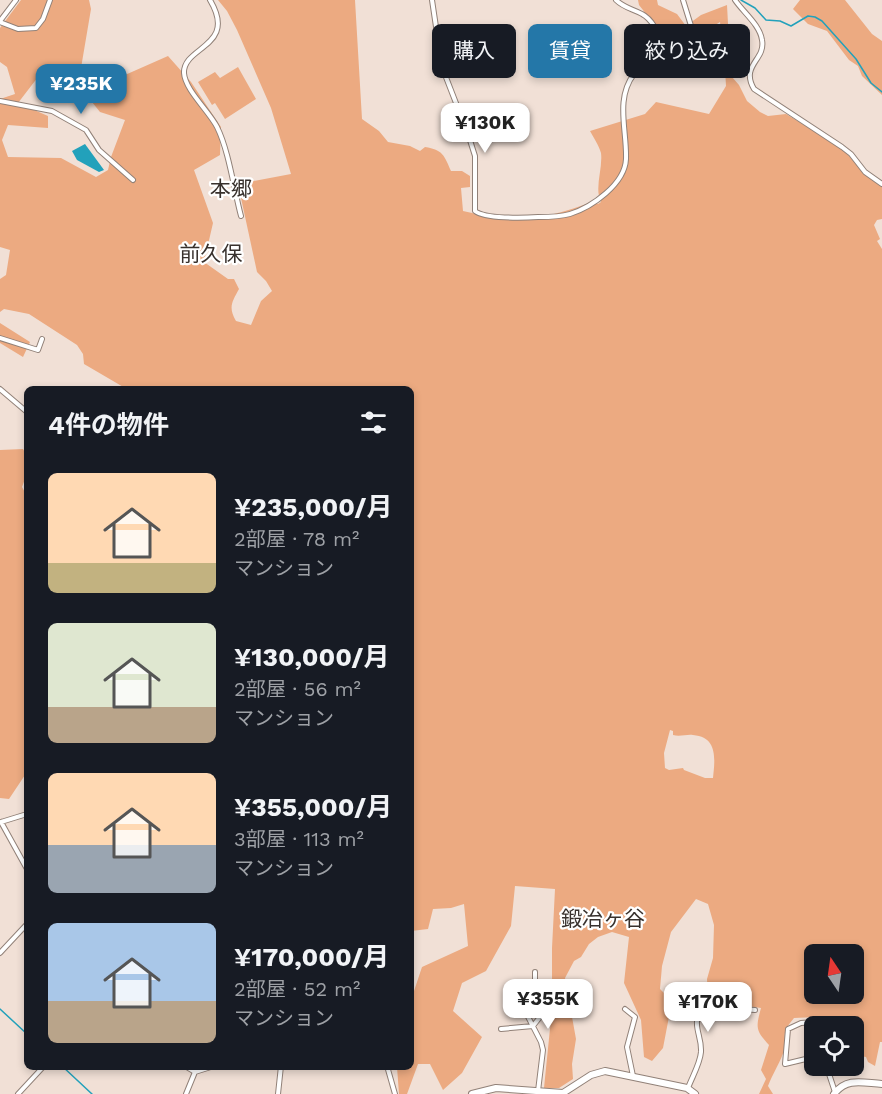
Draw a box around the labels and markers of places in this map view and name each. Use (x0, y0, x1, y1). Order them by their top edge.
pin: ¥235K (39, 64, 123, 115)
pin: ¥130K (443, 103, 527, 154)
pin: ¥355K (506, 979, 590, 1030)
pin: ¥170K (666, 982, 750, 1033)

